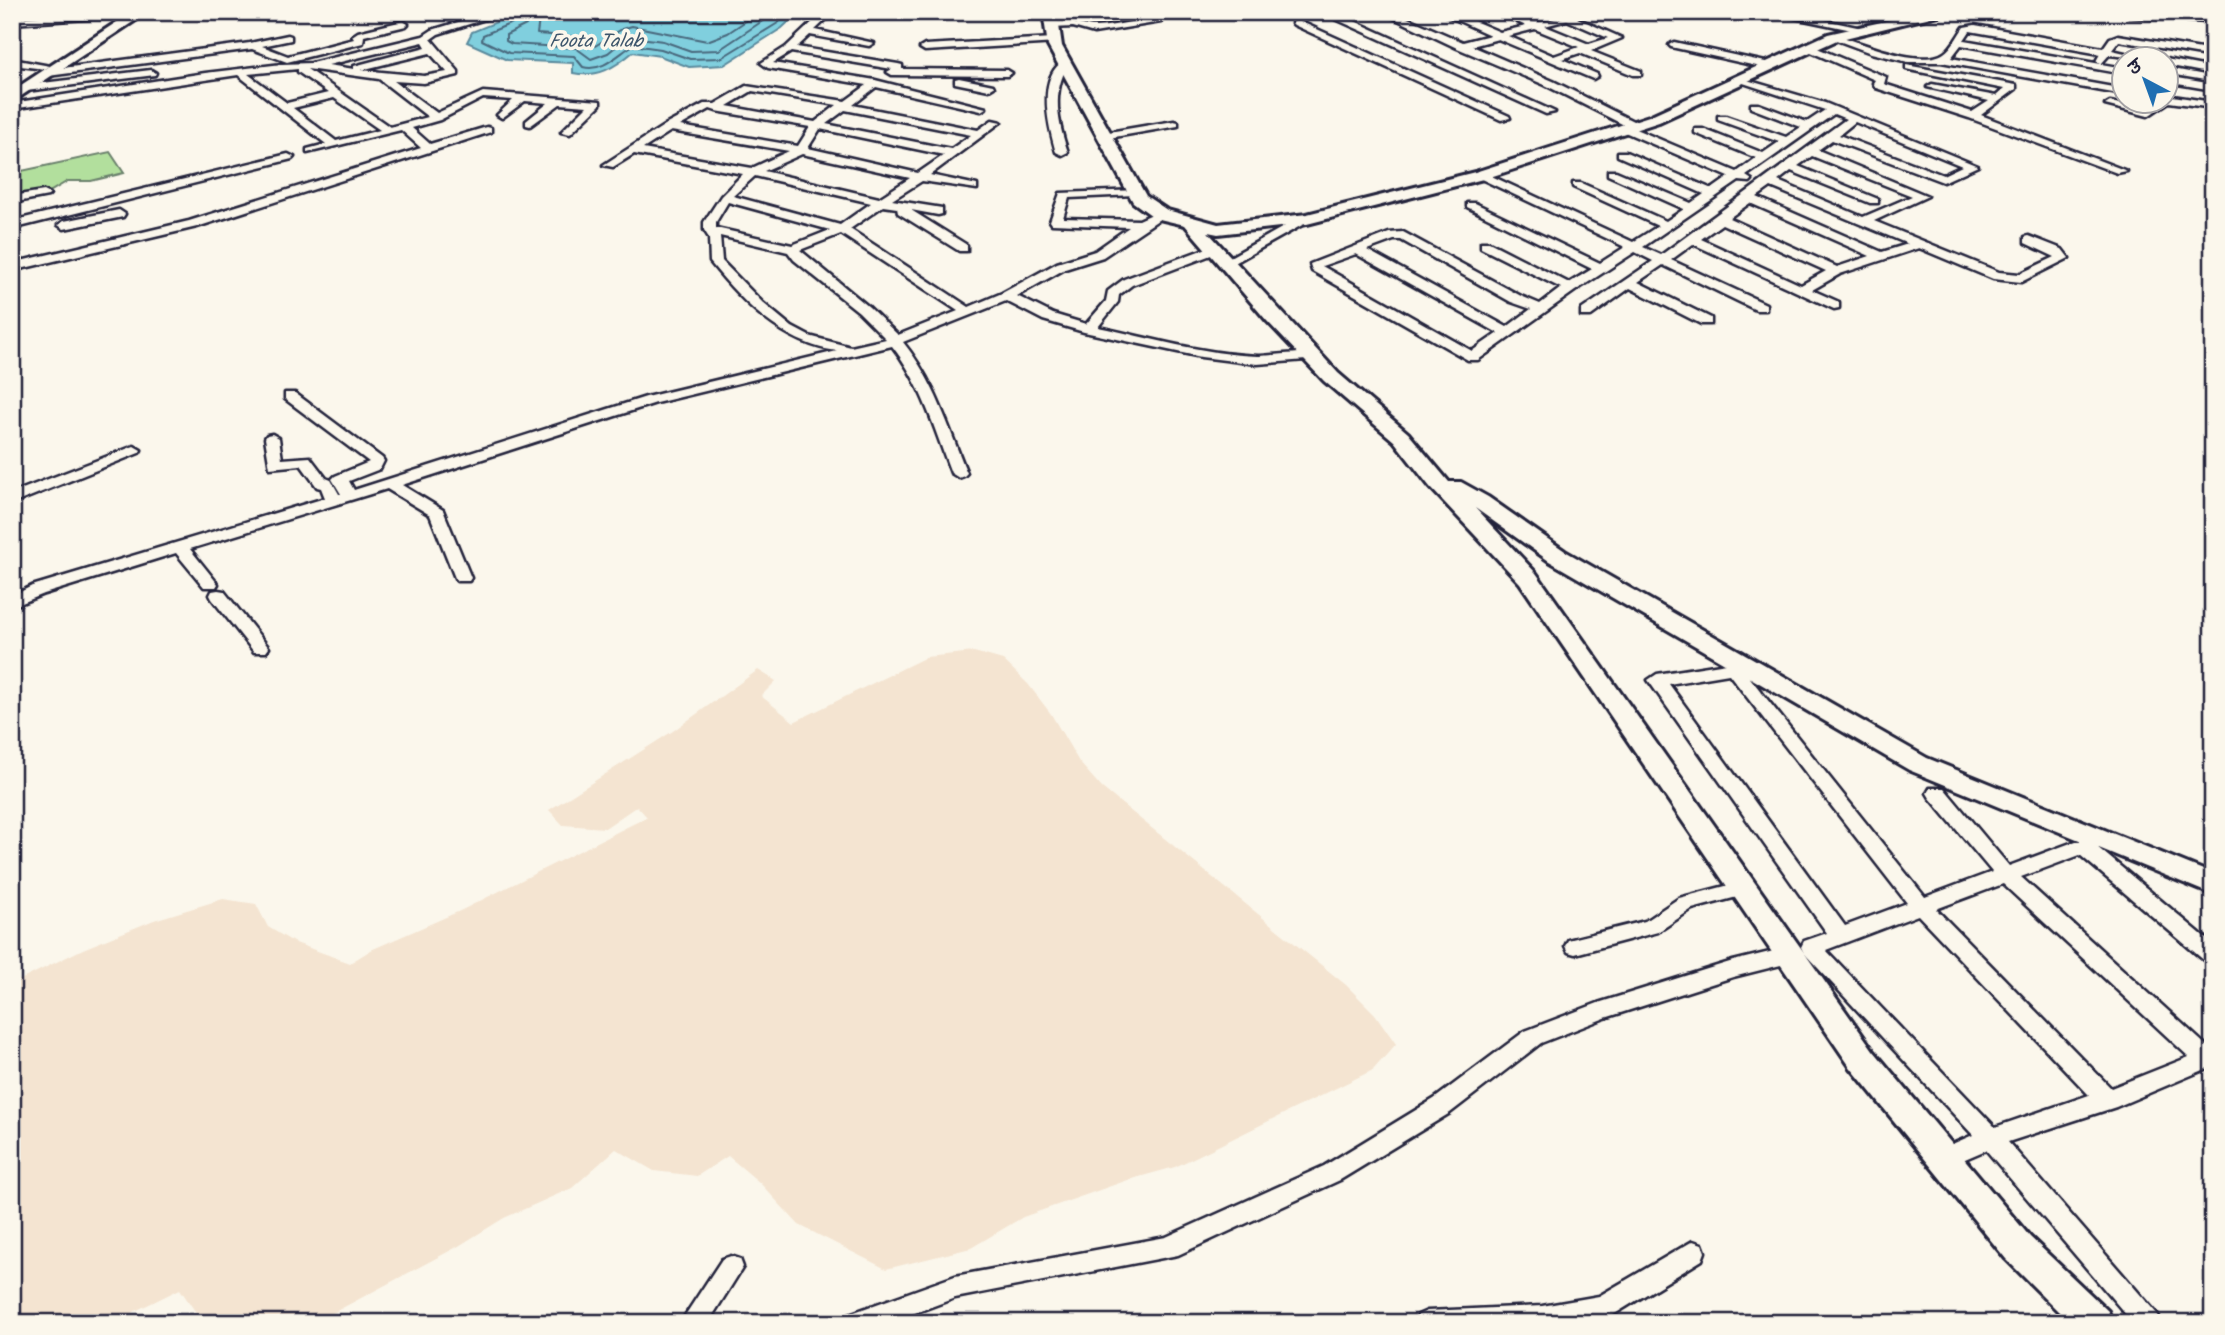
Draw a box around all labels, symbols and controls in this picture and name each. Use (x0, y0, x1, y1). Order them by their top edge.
water label: Foota Talab (549, 27, 645, 57)
north arrow (2110, 46, 2180, 116)
text: उ (2121, 51, 2153, 84)

